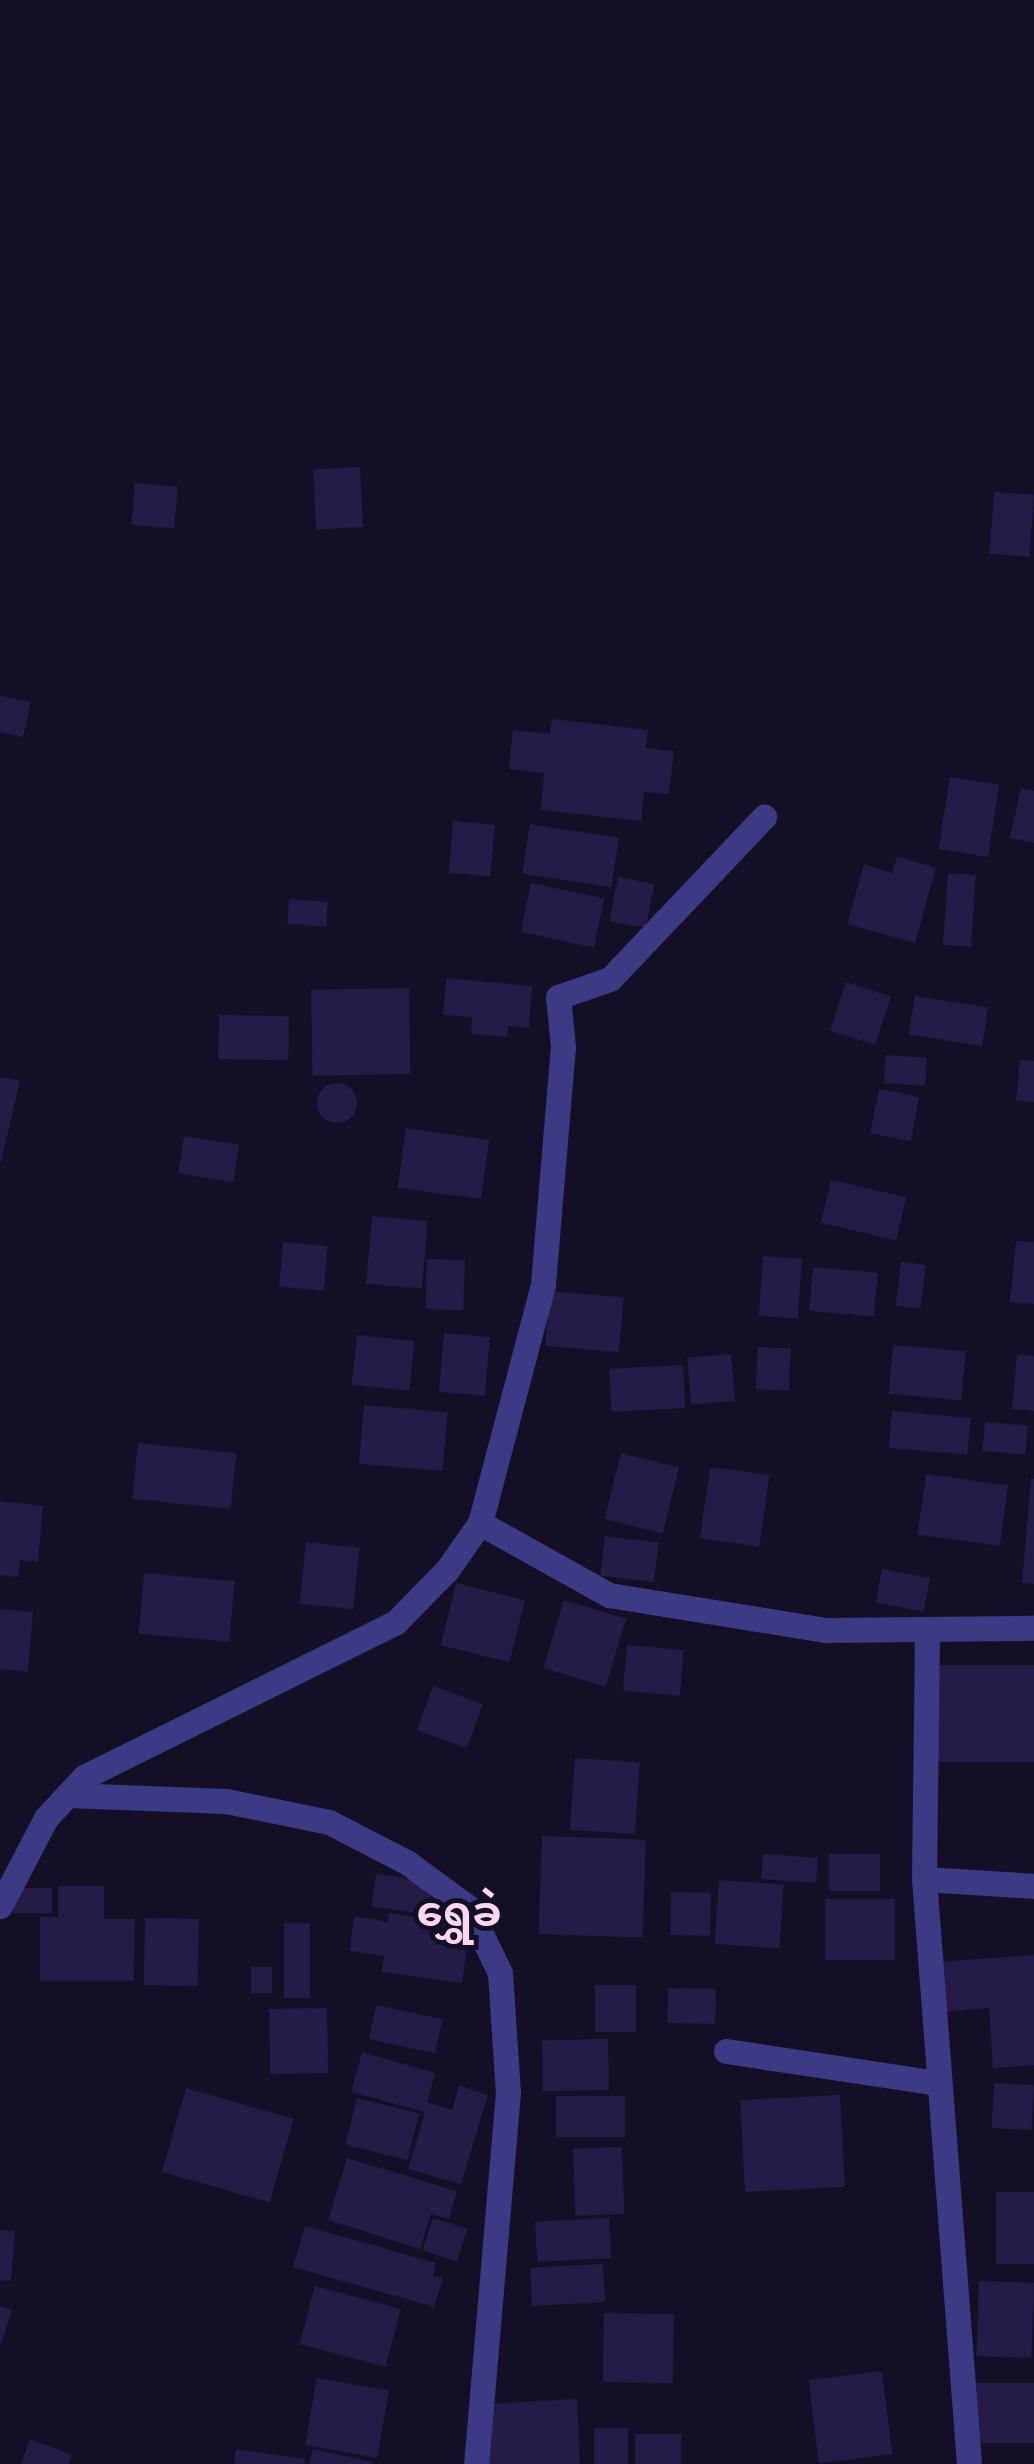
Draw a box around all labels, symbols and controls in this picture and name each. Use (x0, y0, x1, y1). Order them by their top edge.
district label: ရွှေခဲ (416, 1885, 502, 1935)

